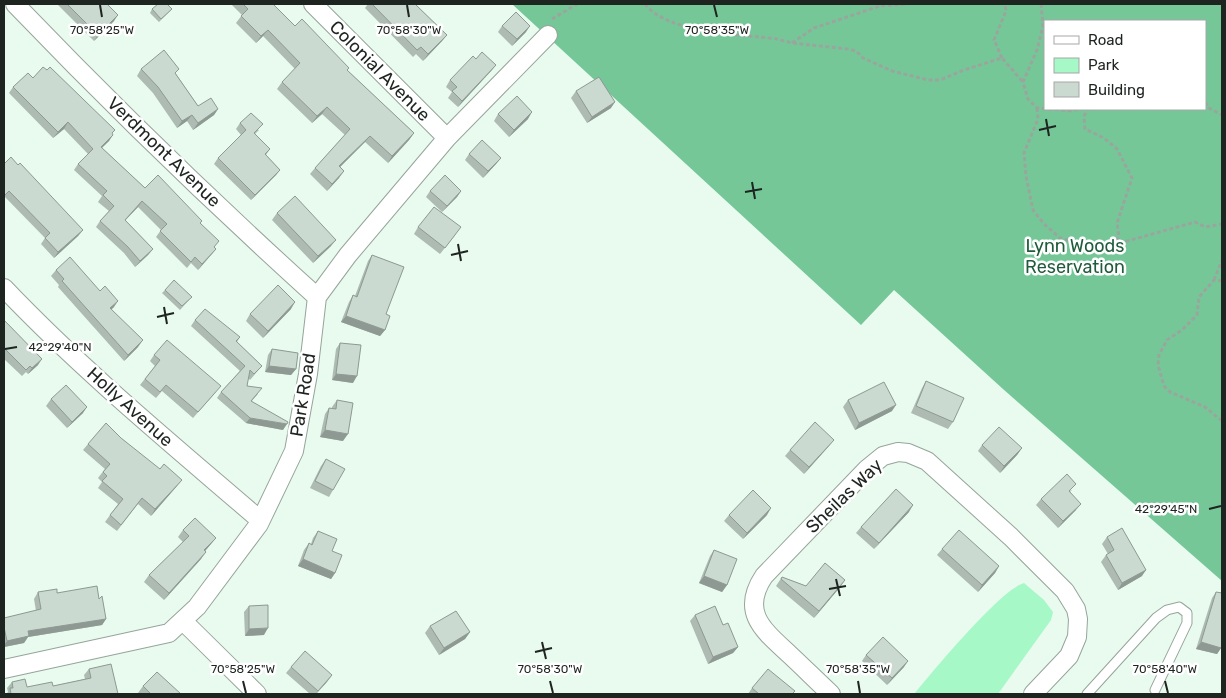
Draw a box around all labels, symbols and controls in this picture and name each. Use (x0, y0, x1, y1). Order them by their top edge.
street label: Colonial Avenue (325, 16, 435, 126)
legend (1044, 20, 1206, 110)
text: 70°58'25"W (70, 23, 134, 37)
text: 70°58'30"W (377, 23, 442, 37)
text: 70°58'35"W (685, 23, 750, 37)
text: Road (1088, 31, 1124, 49)
text: Park (1088, 56, 1119, 74)
text: Building (1088, 81, 1145, 99)
street label: Verdmont Avenue (103, 92, 225, 212)
park label: Lynn Woods Reservation (1025, 235, 1125, 278)
text: 42°29'40"N (28, 340, 92, 354)
street label: Park Road (286, 352, 320, 438)
street label: Holly Avenue (82, 363, 178, 451)
street label: Sheilas Way (801, 454, 887, 538)
text: 42°29'45"N (1135, 502, 1197, 516)
text: 70°58'25"W (211, 662, 275, 676)
text: 70°58'30"W (518, 662, 583, 676)
text: 70°58'35"W (826, 662, 891, 676)
text: 70°58'40"W (1133, 662, 1198, 676)

